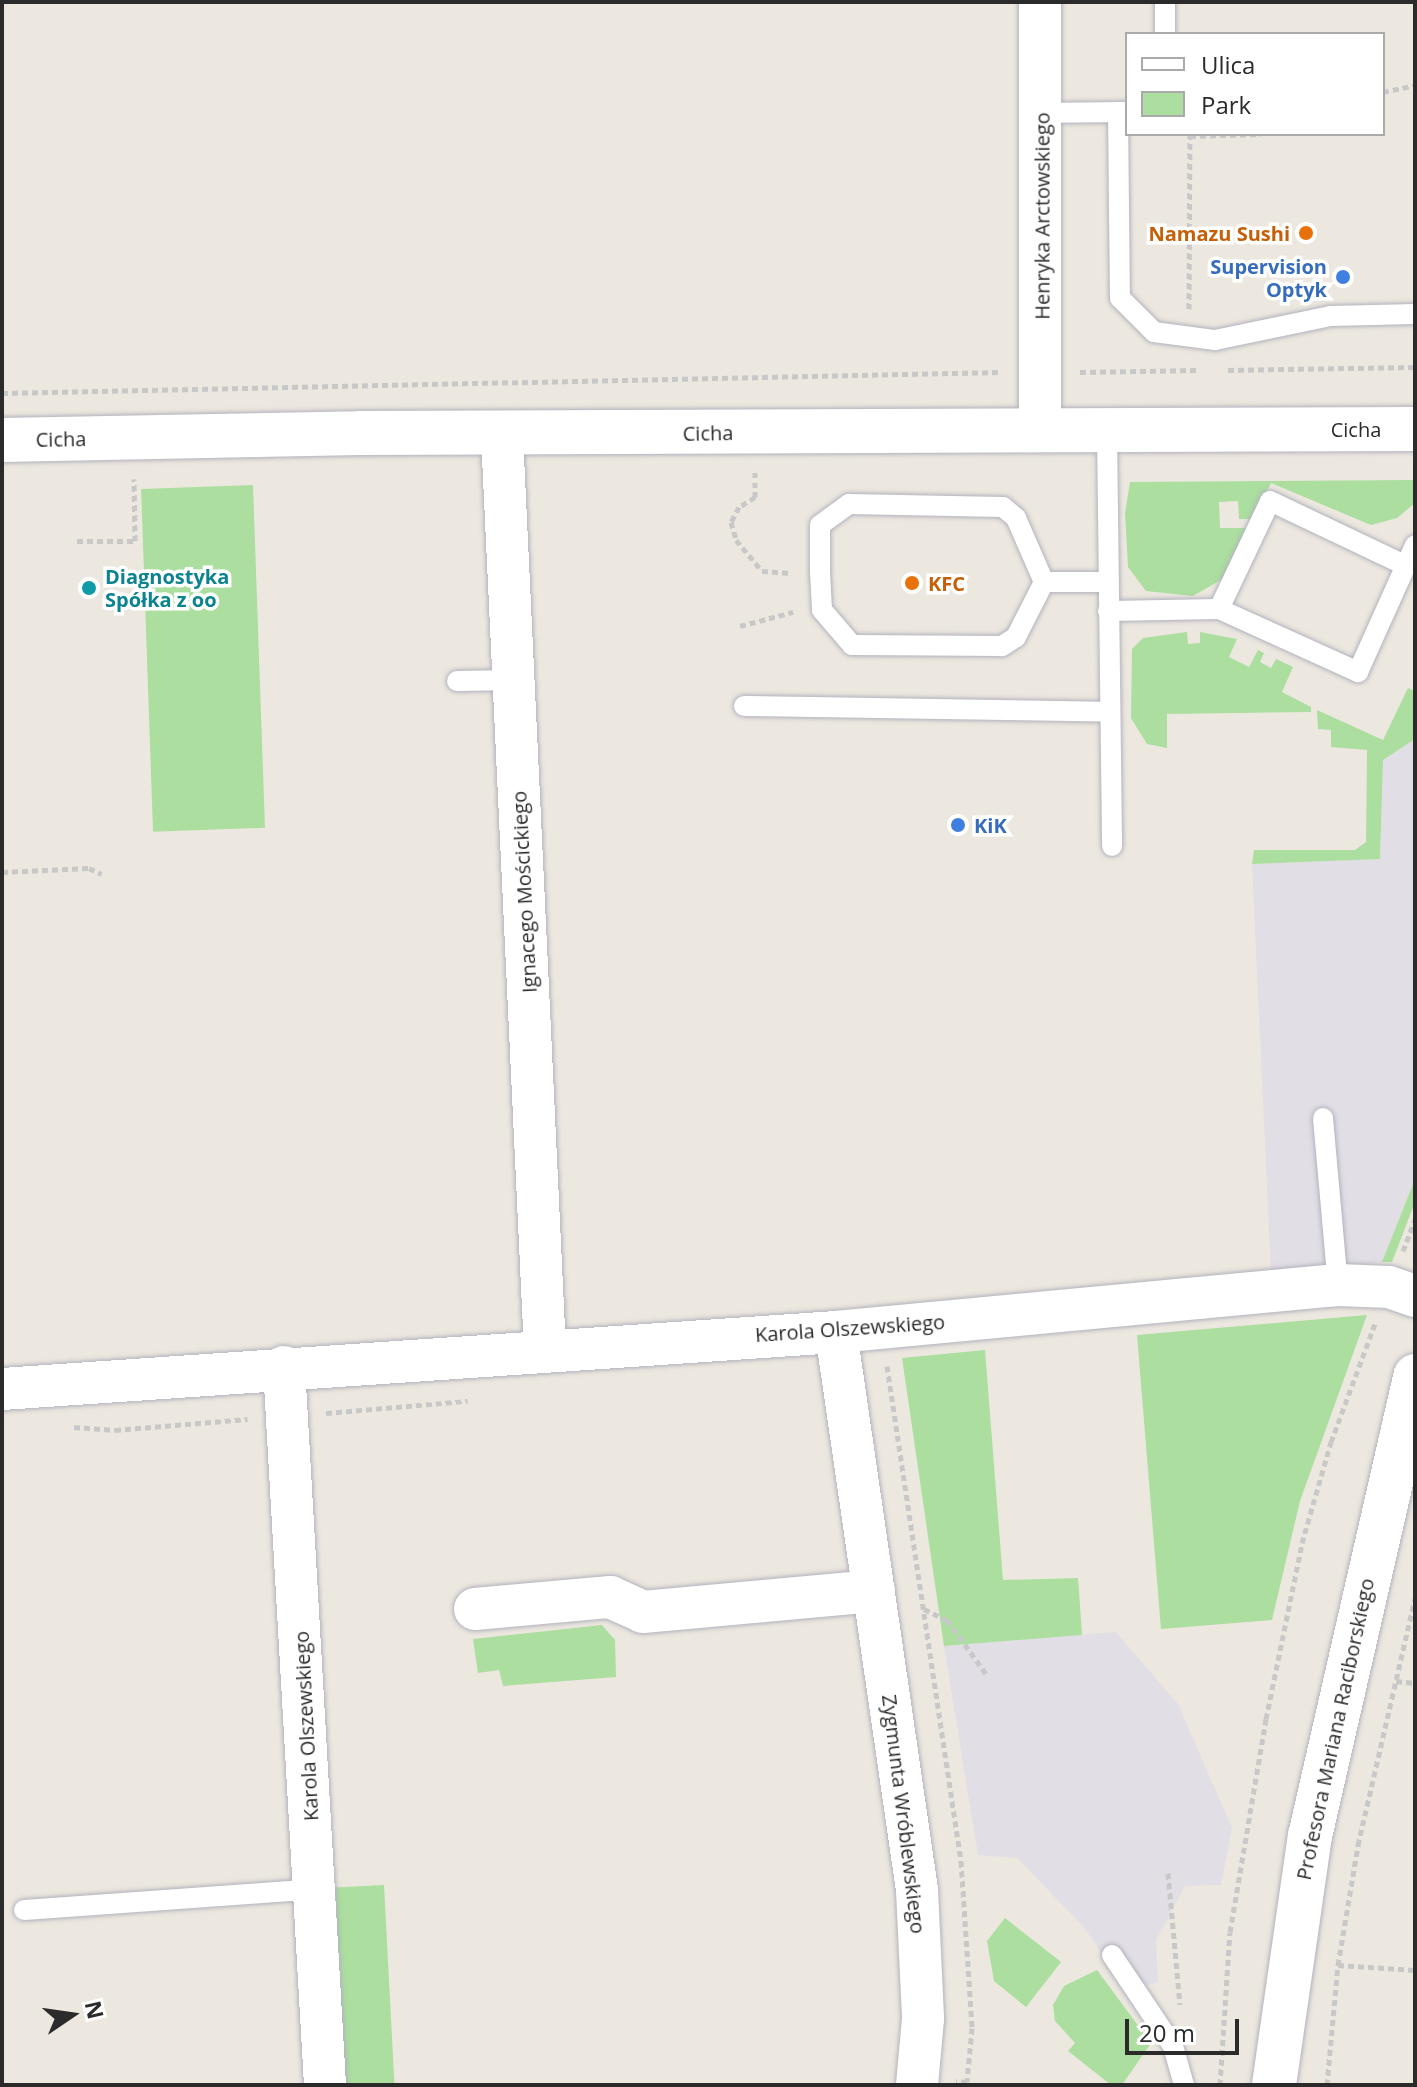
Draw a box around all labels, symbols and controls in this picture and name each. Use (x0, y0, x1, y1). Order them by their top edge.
legend (1125, 32, 1385, 136)
text: Ulica (1201, 48, 1255, 81)
text: Park (1201, 88, 1251, 121)
street label: Henryka Arctowskiego (1030, 112, 1054, 320)
place label: Namazu Sushi (1148, 221, 1290, 245)
marker: Namazu Sushi (1297, 224, 1315, 242)
place label: Supervision Optyk (1210, 254, 1327, 301)
marker: Supervision Optyk (1334, 268, 1352, 286)
street label: Cicha (1331, 417, 1381, 441)
street label: Cicha (682, 421, 734, 445)
street label: Cicha (35, 427, 87, 451)
place label: Diagnostyka Spółka z oo (105, 564, 229, 611)
place label: KFC (928, 571, 965, 595)
marker: KFC (903, 574, 921, 592)
marker: Diagnostyka Spółka z oo (80, 579, 98, 597)
street label: Ignacego Mościckiego (507, 790, 541, 994)
place label: KiK (974, 813, 1007, 837)
marker: KiK (949, 816, 967, 834)
street label: Karola Olszewskiego (754, 1309, 946, 1347)
street label: Profesora Mariana Raciborskiego (1291, 1576, 1379, 1882)
street label: Karola Olszewskiego (289, 1630, 323, 1822)
street label: Zygmunta Wróblewskiego (877, 1693, 931, 1935)
north arrow (32, 1975, 112, 2055)
text: N (79, 1998, 112, 2022)
scale bar (1129, 2003, 1243, 2053)
text: 20 m (1139, 2016, 1195, 2049)

